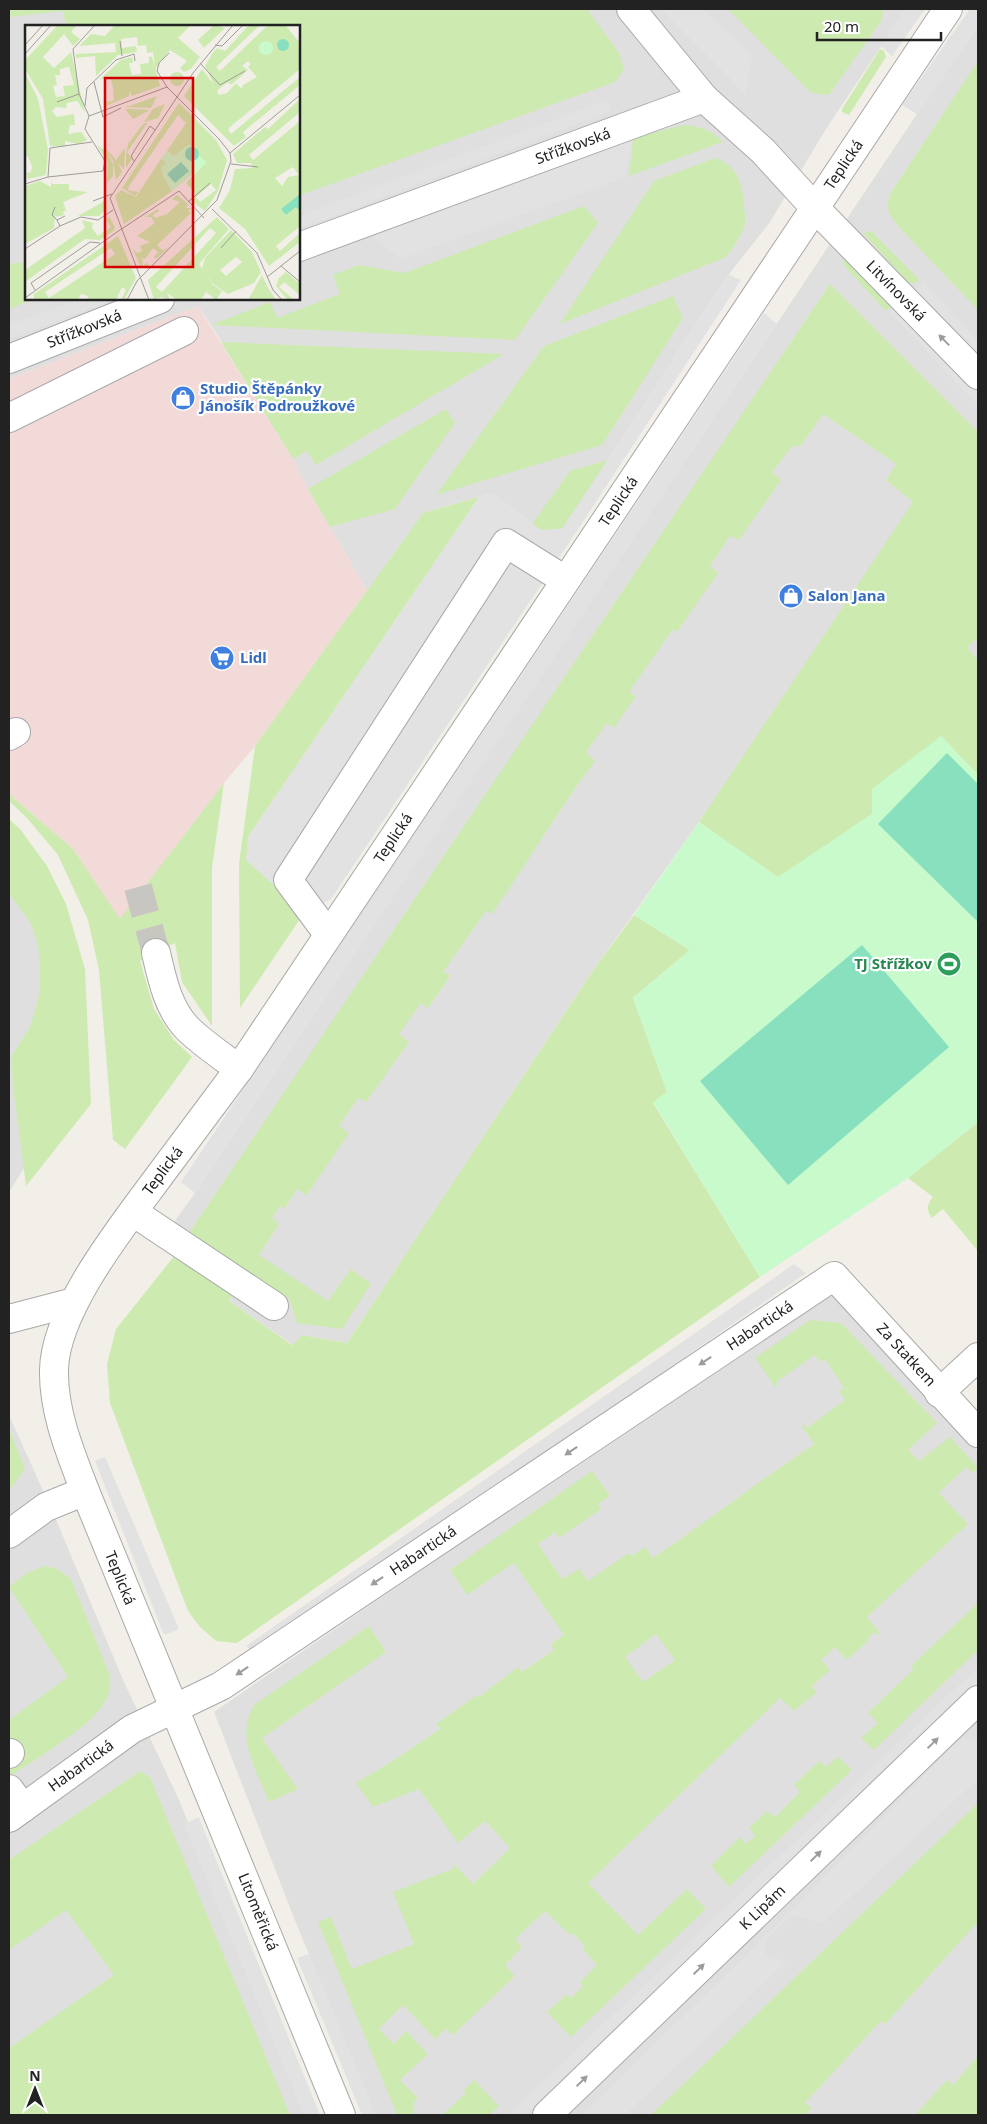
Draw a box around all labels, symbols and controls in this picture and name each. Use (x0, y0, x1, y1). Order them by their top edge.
scale bar (817, 10, 941, 42)
text: 20 m (824, 16, 859, 36)
inset map (25, 25, 300, 300)
street label: Střížkovská (532, 122, 613, 168)
street label: Teplická (819, 135, 867, 193)
street label: Litvínovská (862, 255, 931, 325)
street label: Střížkovská (44, 304, 124, 352)
one-way arrow (938, 334, 950, 346)
place label: Studio Štěpánky Jánošík Podroužkové (198, 378, 355, 415)
shop icon: Studio Štěpánky Jánošík Podroužkové (170, 385, 196, 411)
street label: Teplická (594, 472, 642, 530)
shop icon: Salon Jana (778, 583, 804, 609)
place label: Salon Jana (808, 585, 885, 605)
supermarket icon: Lidl (209, 645, 235, 671)
place label: Lidl (240, 647, 267, 667)
street label: Teplická (369, 809, 417, 867)
sports icon: TJ Střížkov (936, 951, 962, 977)
place label: TJ Střížkov (854, 953, 932, 973)
street label: Teplická (137, 1142, 187, 1199)
street label: Habartická (722, 1295, 797, 1354)
street label: Za Statkem (873, 1318, 941, 1390)
one-way arrow (699, 1356, 712, 1366)
one-way arrow (564, 1446, 577, 1456)
street label: Habartická (385, 1520, 460, 1579)
street label: Teplická (101, 1548, 141, 1607)
one-way arrow (371, 1576, 384, 1586)
one-way arrow (236, 1666, 249, 1676)
street label: Habartická (44, 1735, 117, 1795)
one-way arrow (927, 1737, 939, 1749)
one-way arrow (810, 1850, 822, 1862)
street label: Litoměřická (234, 1870, 284, 1954)
street label: K Lipám (734, 1880, 789, 1934)
one-way arrow (693, 1963, 705, 1975)
north arrow (10, 2064, 60, 2114)
text: N (29, 2066, 41, 2085)
one-way arrow (576, 2076, 588, 2088)

